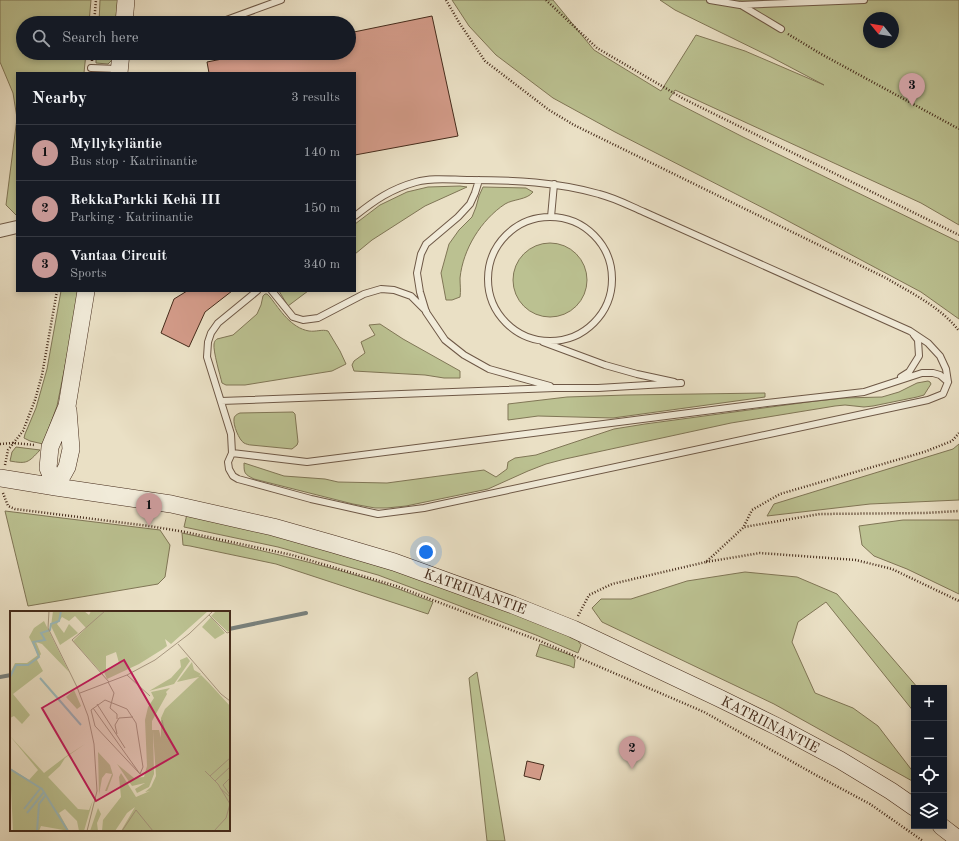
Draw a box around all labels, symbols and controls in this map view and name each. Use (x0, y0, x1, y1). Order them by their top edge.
north arrow (863, 12, 899, 48)
search box (16, 16, 356, 60)
icon: search (30, 27, 52, 49)
text: Search here (62, 31, 139, 46)
pin: 3 (899, 73, 925, 106)
text: Nearby (32, 90, 87, 107)
text: 3 results (291, 91, 340, 104)
text: Myllykyläntie (70, 137, 162, 152)
text: 1 (41, 146, 49, 159)
text: 140 m (303, 146, 340, 159)
text: Bus stop · Katriinantie (70, 155, 197, 168)
text: RekkaParkki Kehä III (70, 193, 221, 208)
text: 2 (41, 202, 49, 215)
text: 150 m (303, 202, 340, 215)
text: Parking · Katriinantie (70, 211, 193, 224)
text: Vantaa Circuit (70, 249, 167, 264)
text: 3 (41, 258, 49, 271)
text: 340 m (303, 258, 340, 271)
text: Sports (70, 267, 107, 280)
pin: 1 (136, 493, 162, 526)
your location (416, 542, 436, 562)
street label: KATRIINANTIE (422, 567, 528, 617)
inset map (10, 611, 230, 831)
map controls (911, 685, 947, 829)
button: + (911, 685, 947, 721)
street label: KATRIINANTIE (719, 694, 821, 756)
button: − (911, 721, 947, 757)
pin: 2 (619, 736, 645, 769)
button: locate (911, 757, 947, 793)
button: layers (911, 793, 947, 829)

